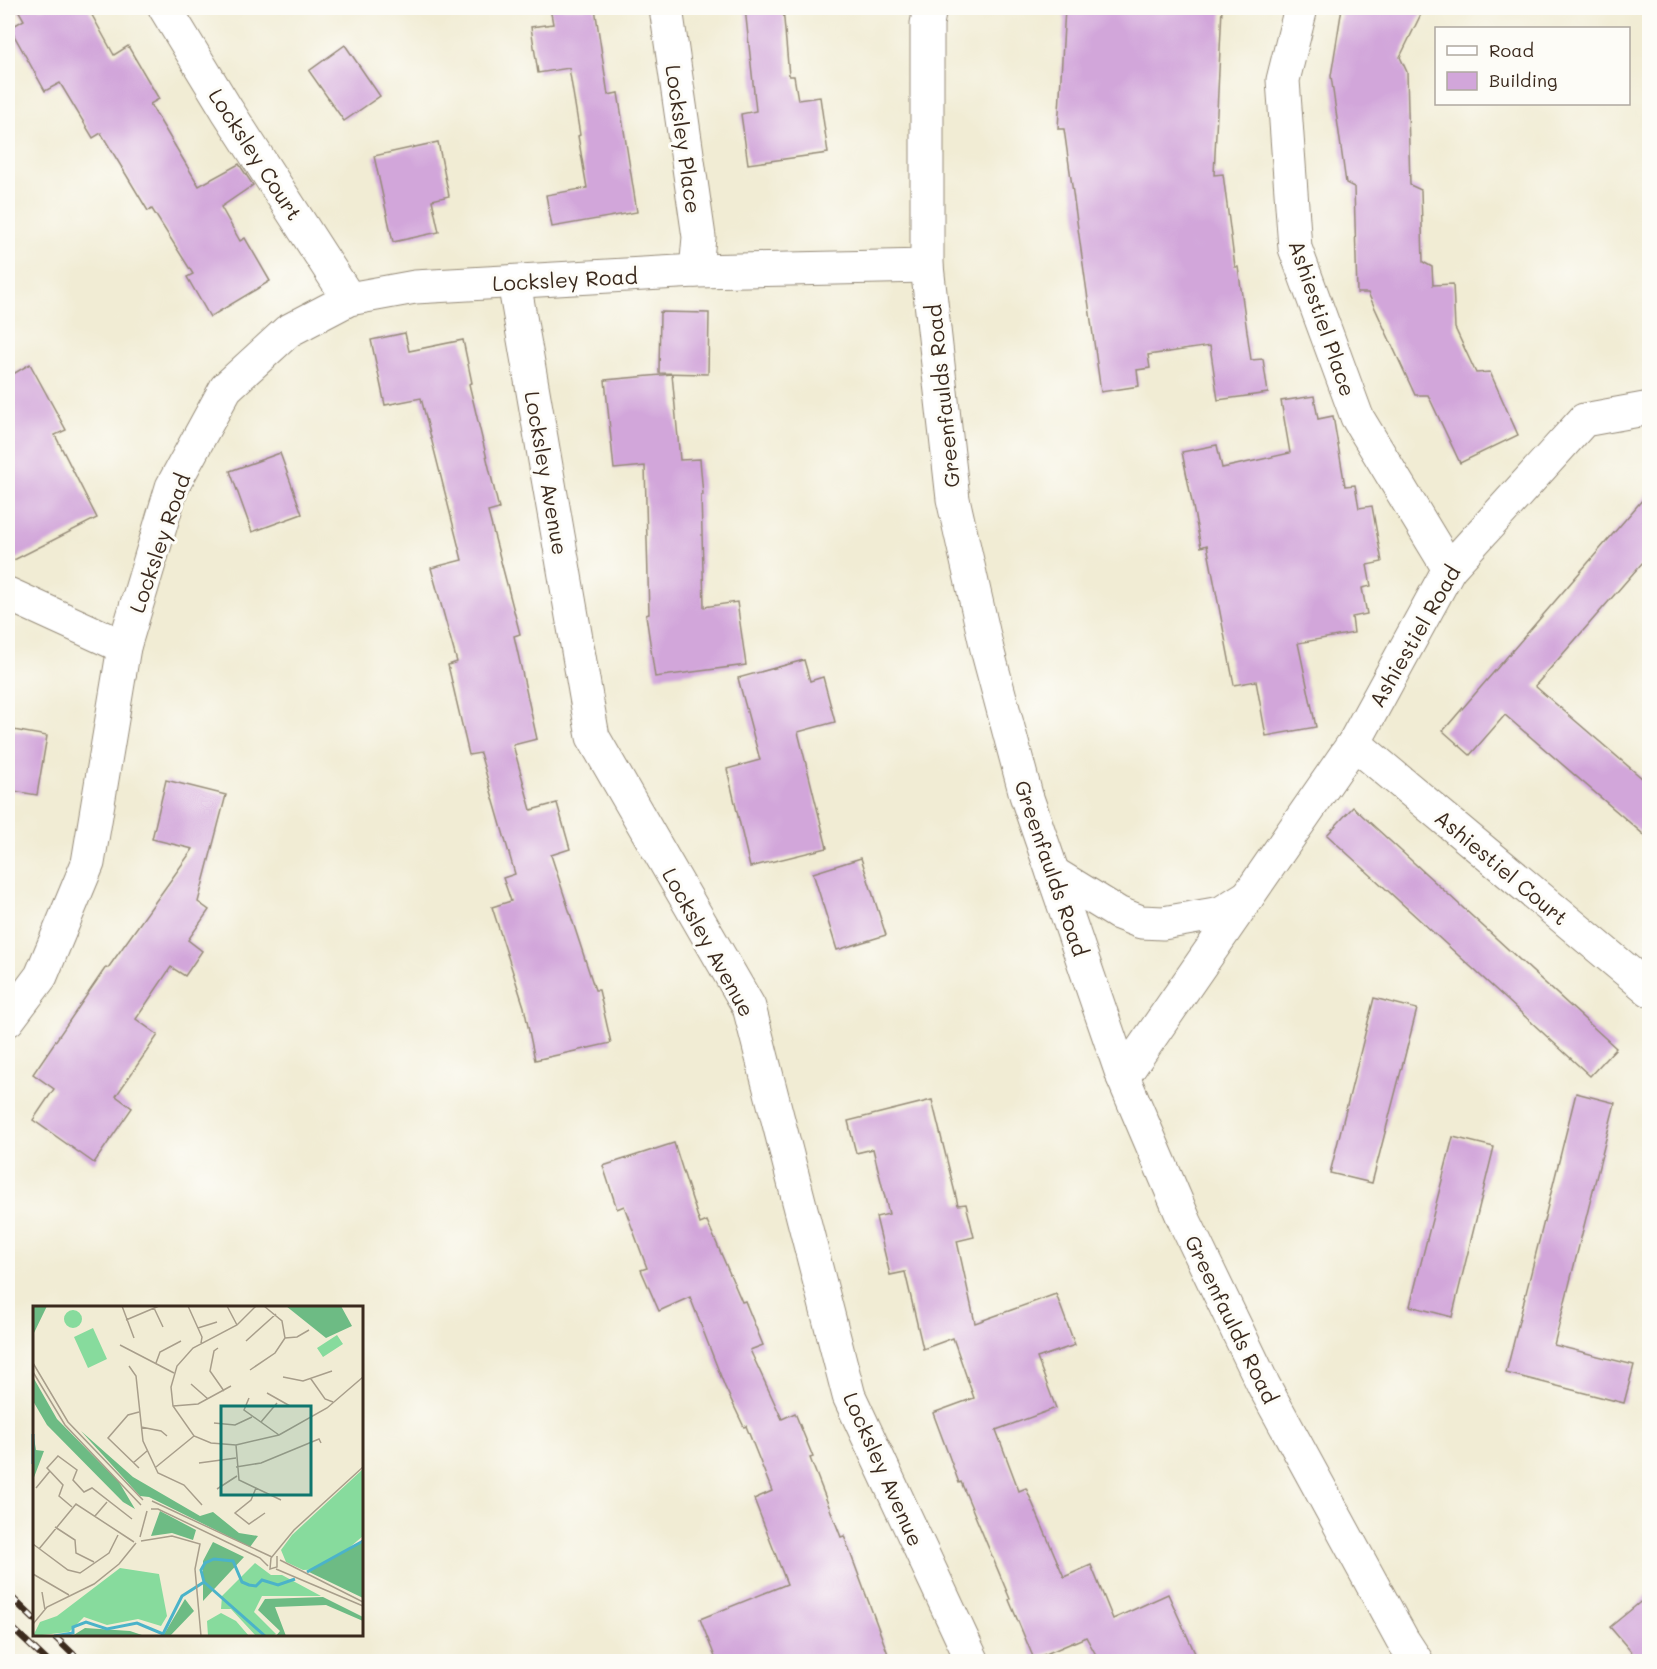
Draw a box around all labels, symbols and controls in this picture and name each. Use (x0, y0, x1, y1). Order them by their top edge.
legend (1435, 27, 1630, 105)
text: Road (1489, 38, 1534, 62)
street label: Locksley Place (660, 63, 708, 215)
text: Building (1489, 68, 1557, 92)
street label: Locksley Court (203, 83, 309, 225)
street label: Ashiestiel Place (1284, 236, 1362, 400)
street label: Locksley Road (492, 262, 638, 296)
street label: Greenfaulds Road (919, 303, 965, 489)
street label: Locksley Avenue (519, 389, 575, 557)
street label: Locksley Road (123, 470, 195, 616)
street label: Ashiestiel Road (1363, 560, 1465, 712)
street label: Greenfaulds Road (1009, 776, 1095, 960)
street label: Ashiestiel Court (1430, 803, 1574, 931)
street label: Locksley Avenue (657, 863, 761, 1021)
street label: Greenfaulds Road (1179, 1230, 1285, 1408)
inset map (33, 1306, 363, 1636)
street label: Locksley Avenue (838, 1388, 930, 1550)

